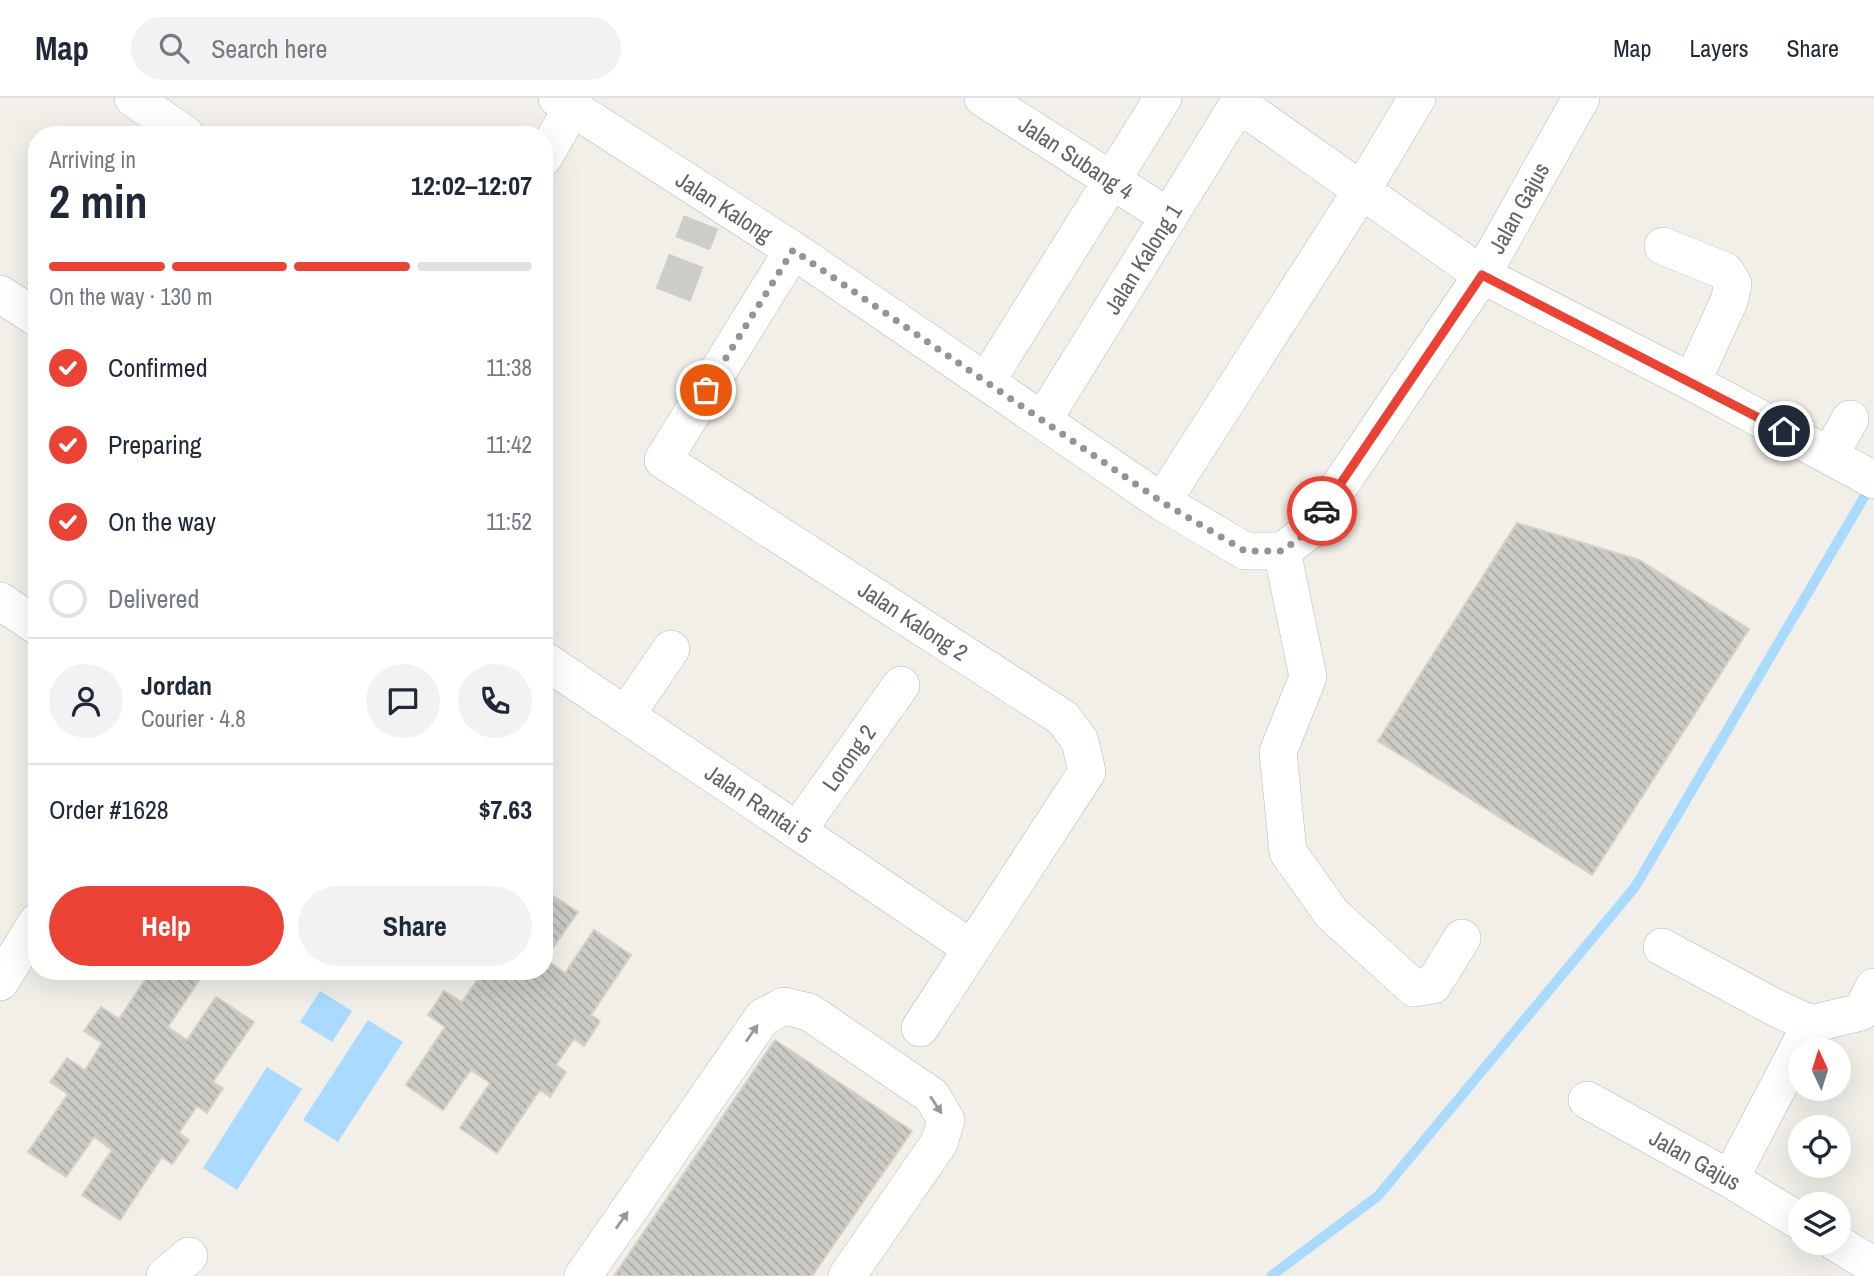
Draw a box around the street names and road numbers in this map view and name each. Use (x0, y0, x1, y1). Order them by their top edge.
street label: Jalan Subang 4 (1013, 109, 1140, 207)
street label: Jalan Gajus (1481, 157, 1556, 259)
street label: Jalan Kalong (670, 164, 779, 250)
street label: Jalan Kalong 1 (1096, 197, 1189, 320)
street label: Jalan Kalong 2 (853, 574, 974, 668)
street label: Lorong 2 (815, 718, 883, 797)
street label: Jalan Rantai 5 (699, 757, 817, 850)
street label: Jalan Gajus (1644, 1122, 1746, 1197)

